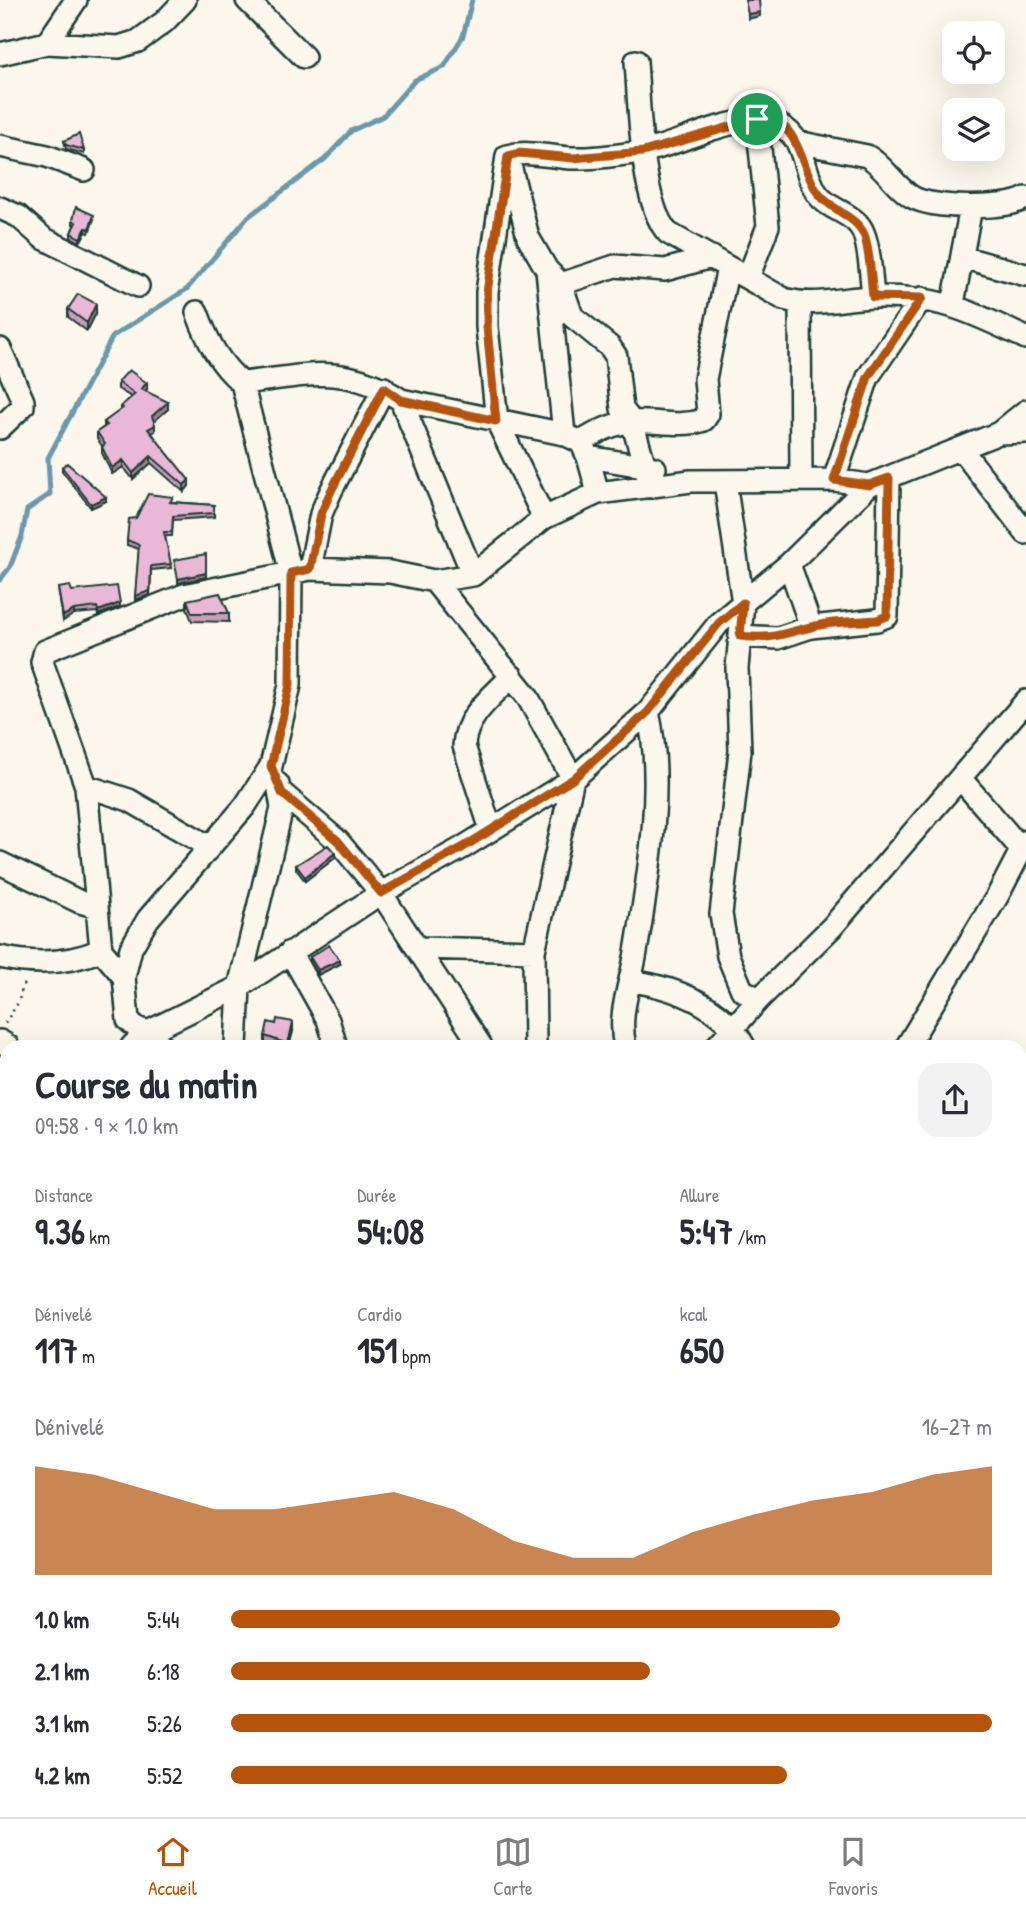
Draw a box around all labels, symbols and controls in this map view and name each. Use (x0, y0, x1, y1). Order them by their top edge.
map controls (942, 21, 1005, 161)
button: locate (942, 21, 1005, 84)
pin (727, 89, 787, 149)
button: layers (942, 98, 1005, 161)
icon: arrive (738, 100, 776, 138)
text: Course du matin (35, 1058, 258, 1110)
button: share (918, 1063, 992, 1137)
text: 09:58 · 9 × 1.0 km (35, 1110, 178, 1141)
text: Distance (35, 1182, 93, 1208)
text: Durée (357, 1182, 396, 1208)
text: Allure (680, 1182, 720, 1208)
text: 9.36 (35, 1208, 85, 1255)
text: 54:08 (357, 1208, 424, 1255)
text: 5:47 (680, 1208, 733, 1255)
text: km (85, 1224, 110, 1250)
text: /km (733, 1224, 766, 1250)
text: Dénivelé (35, 1301, 92, 1327)
text: Cardio (357, 1301, 402, 1327)
text: kcal (680, 1301, 707, 1327)
text: 117 (35, 1327, 78, 1374)
text: 151 (357, 1327, 398, 1374)
text: 650 (680, 1327, 724, 1374)
text: m (78, 1343, 95, 1369)
text: bpm (398, 1343, 431, 1369)
text: Dénivelé (35, 1411, 104, 1442)
text: 16–27 m (922, 1411, 992, 1442)
text: 1.0 km (35, 1604, 89, 1635)
text: 5:44 (147, 1604, 179, 1635)
text: 2.1 km (35, 1656, 90, 1687)
text: 6:18 (147, 1656, 180, 1687)
text: 3.1 km (35, 1708, 89, 1739)
text: 5:26 (147, 1708, 182, 1739)
text: 4.2 km (35, 1760, 90, 1791)
text: 5:52 (147, 1760, 183, 1791)
tab: Accueil (148, 1833, 197, 1901)
tab: Carte (493, 1833, 533, 1901)
tab: Favoris (829, 1833, 878, 1901)

